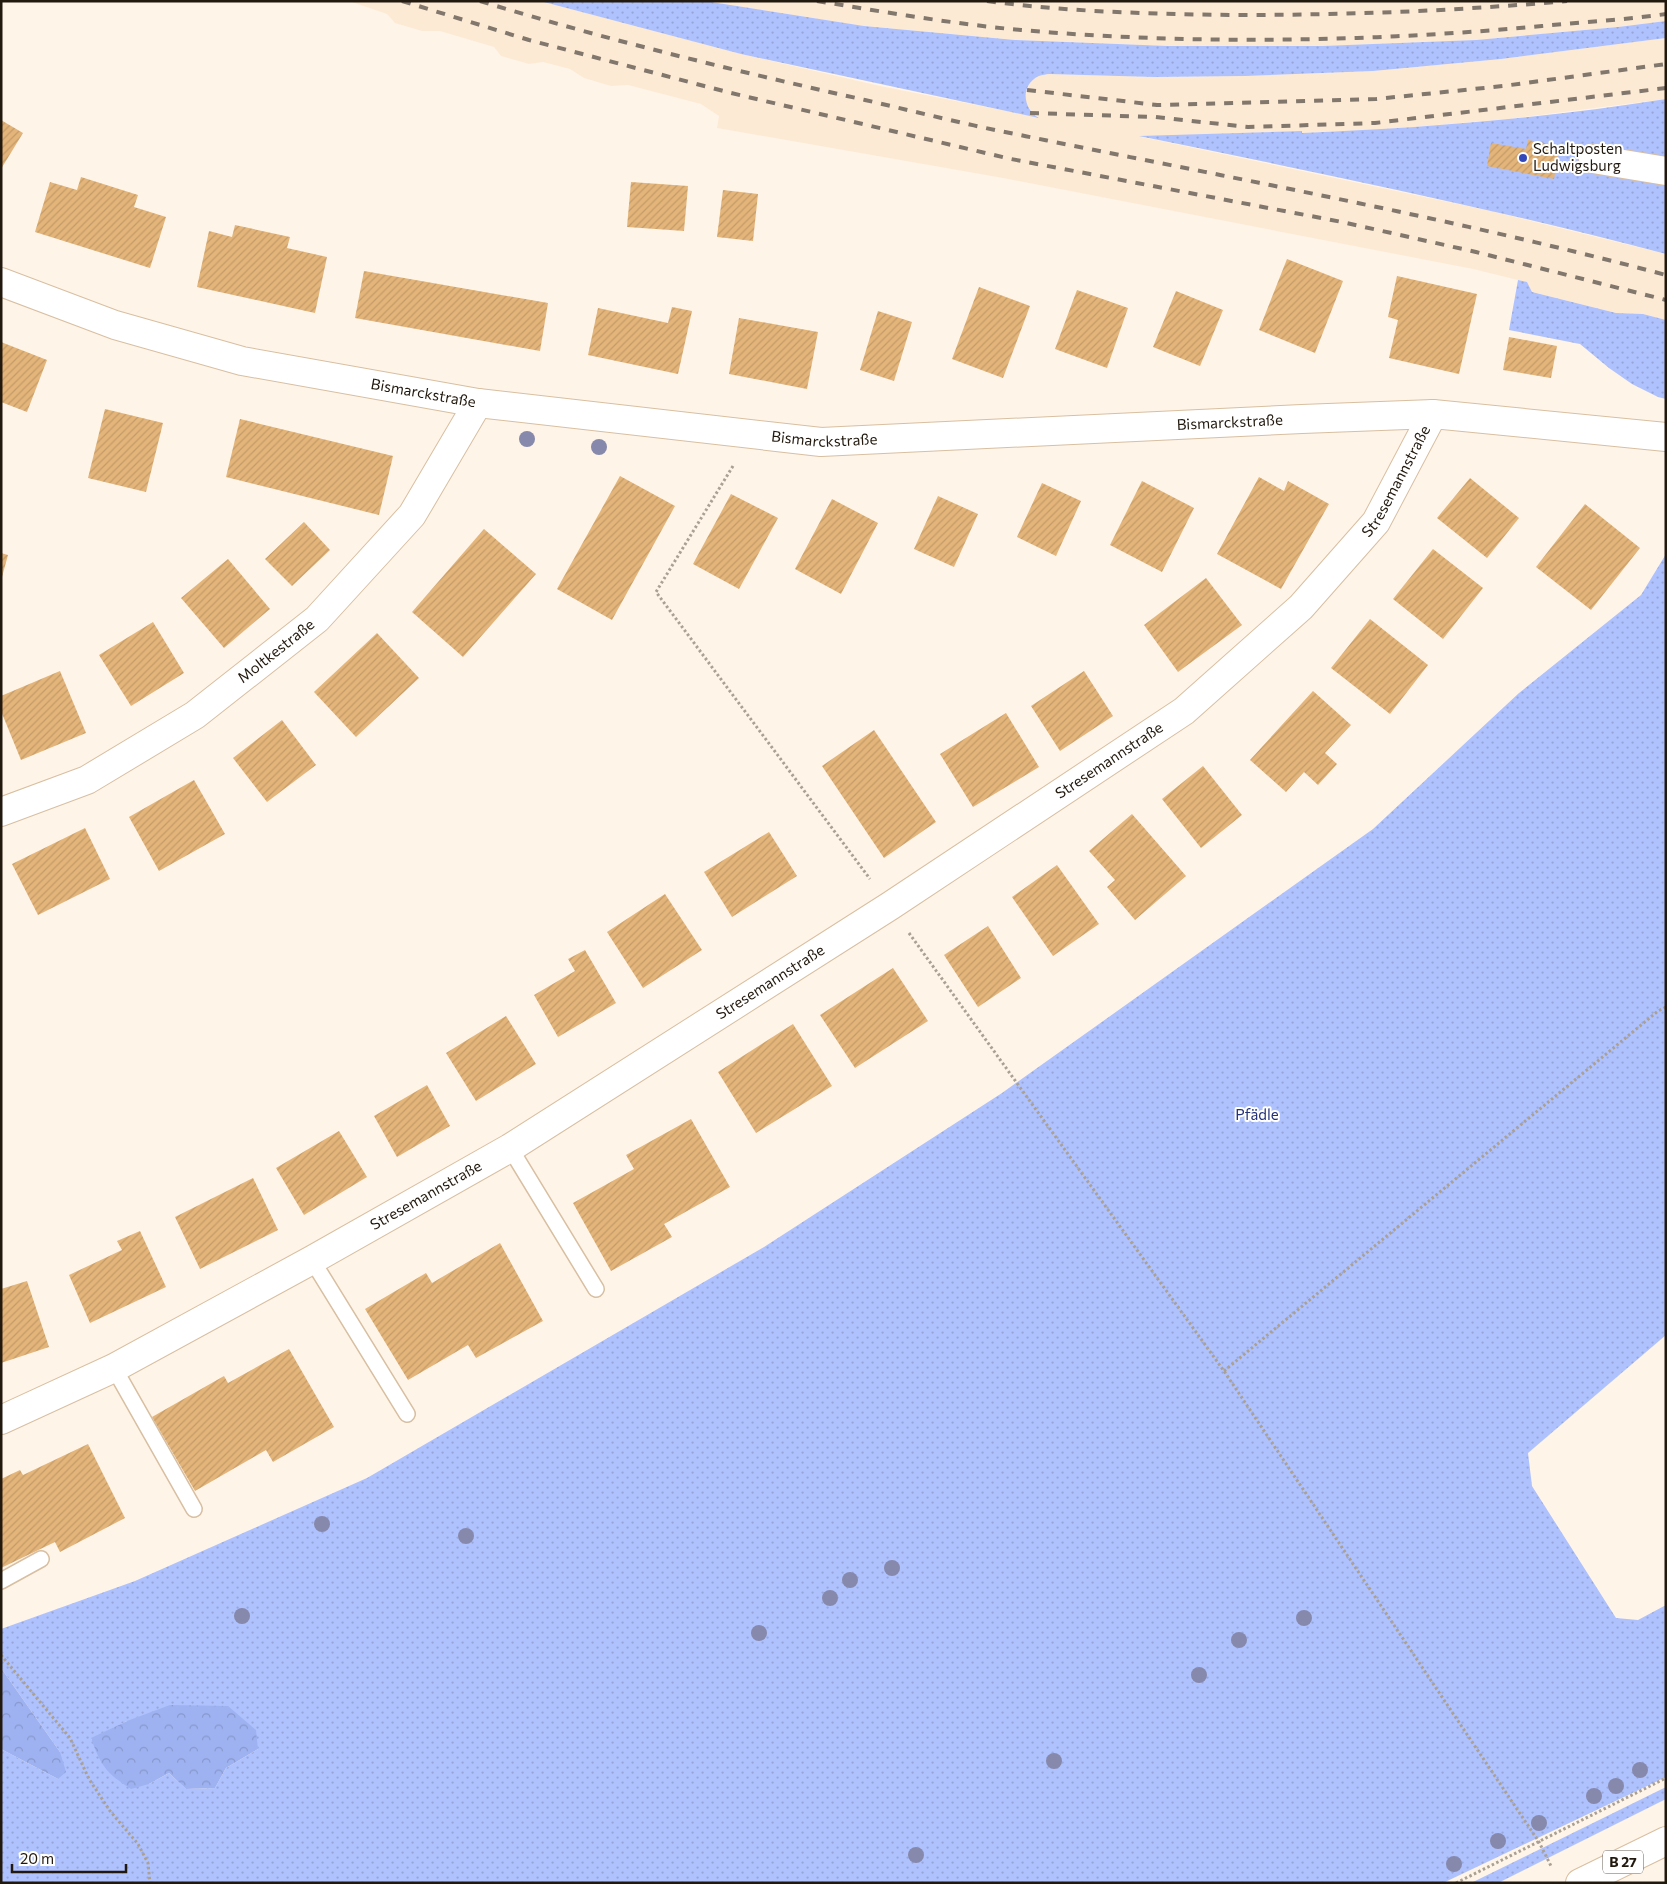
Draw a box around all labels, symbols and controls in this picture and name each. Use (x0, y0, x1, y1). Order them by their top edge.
place label: Schaltposten Ludwigsburg (1533, 139, 1623, 174)
marker: Schaltposten Ludwigsburg (1517, 152, 1529, 164)
street label: Bismarckstraße (370, 374, 477, 410)
street label: Bismarckstraße (1176, 410, 1283, 433)
street label: Stresemannstraße (1357, 422, 1433, 540)
street label: Bismarckstraße (771, 426, 878, 450)
street label: Moltkestraße (234, 615, 318, 686)
street label: Stresemannstraße (1052, 718, 1166, 802)
street label: Stresemannstraße (712, 940, 827, 1023)
park label: Pfädle (1235, 1105, 1279, 1123)
street label: Stresemannstraße (367, 1156, 485, 1233)
scale bar (12, 1842, 126, 1874)
text: 20 m (20, 1849, 54, 1867)
road number: B 27 (1603, 1850, 1643, 1874)

